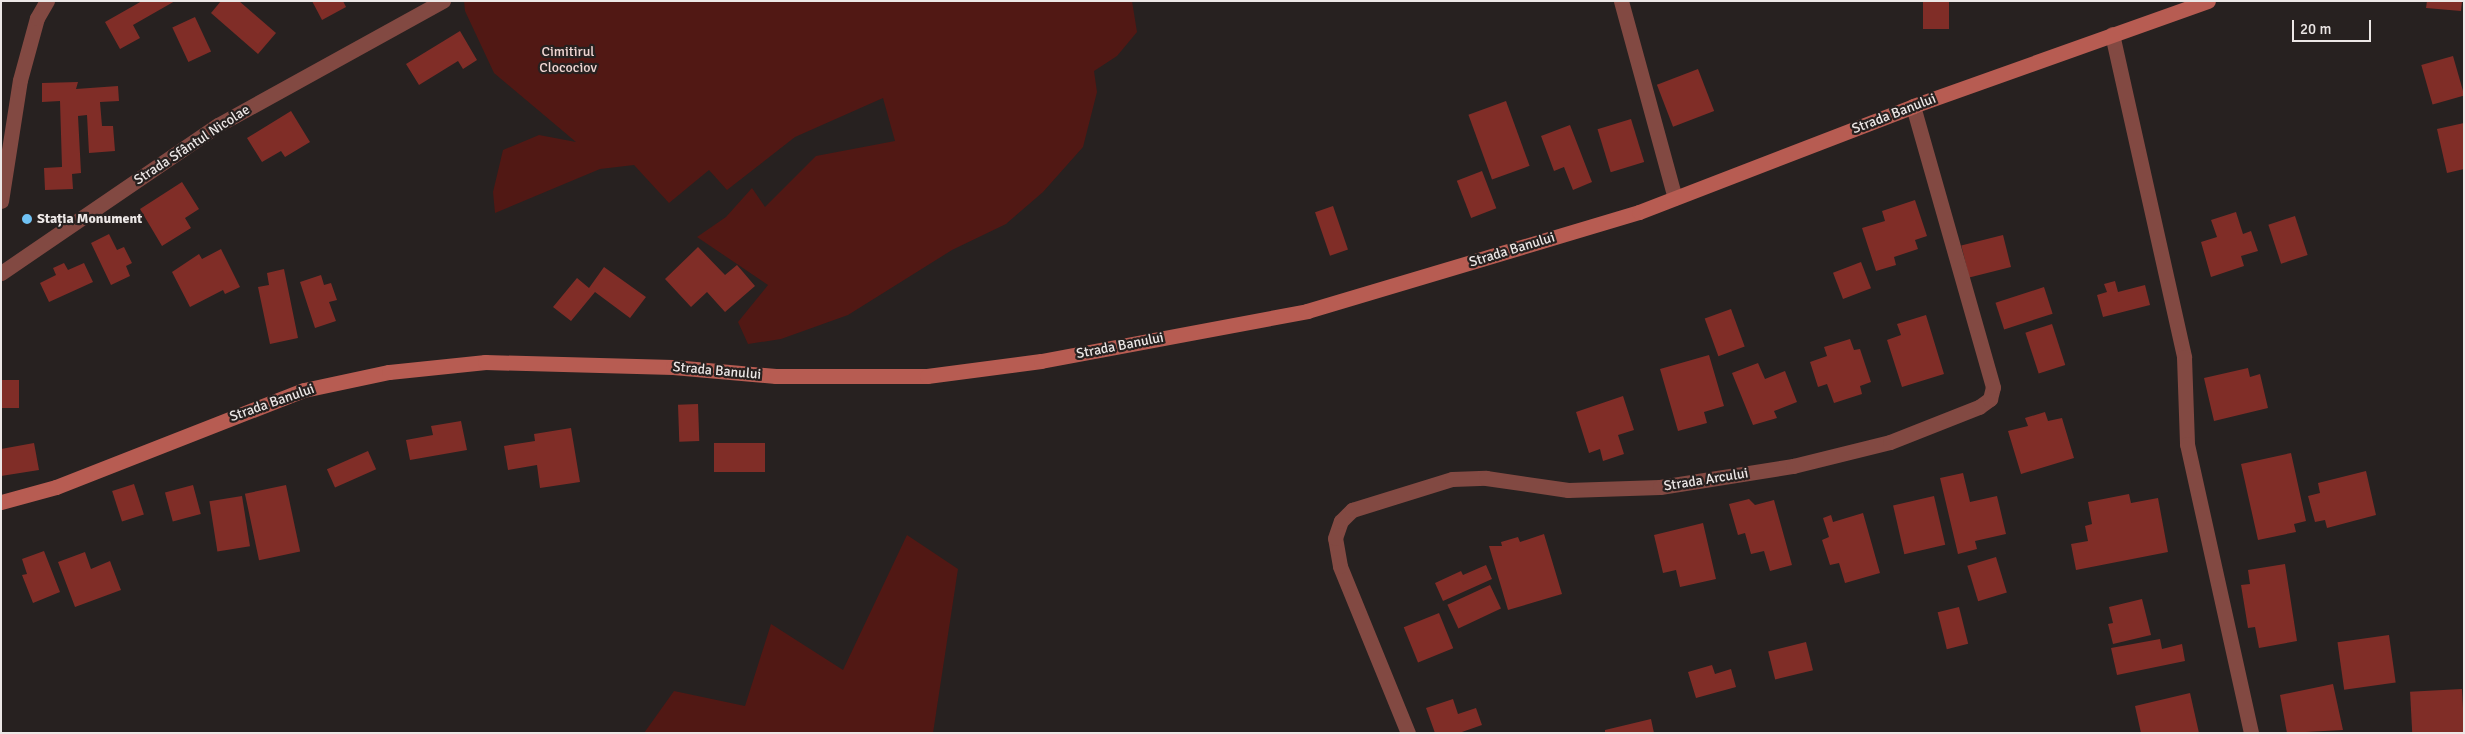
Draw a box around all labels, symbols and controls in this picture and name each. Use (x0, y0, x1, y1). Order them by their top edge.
scale bar (2295, 10, 2374, 42)
text: 20 m (2300, 20, 2331, 38)
park label: Cimitirul Clocociov (539, 44, 597, 76)
street label: Strada Banului (1850, 90, 1938, 138)
street label: Strada Sfântul Nicolae (131, 101, 253, 189)
place label: Stația Monument (37, 211, 142, 227)
marker: Stația Monument (21, 213, 33, 225)
street label: Strada Banului (1467, 229, 1557, 271)
street label: Strada Banului (1075, 329, 1165, 363)
street label: Strada Banului (672, 359, 762, 383)
street label: Strada Banului (227, 381, 317, 425)
street label: Strada Arcului (1662, 465, 1750, 495)

